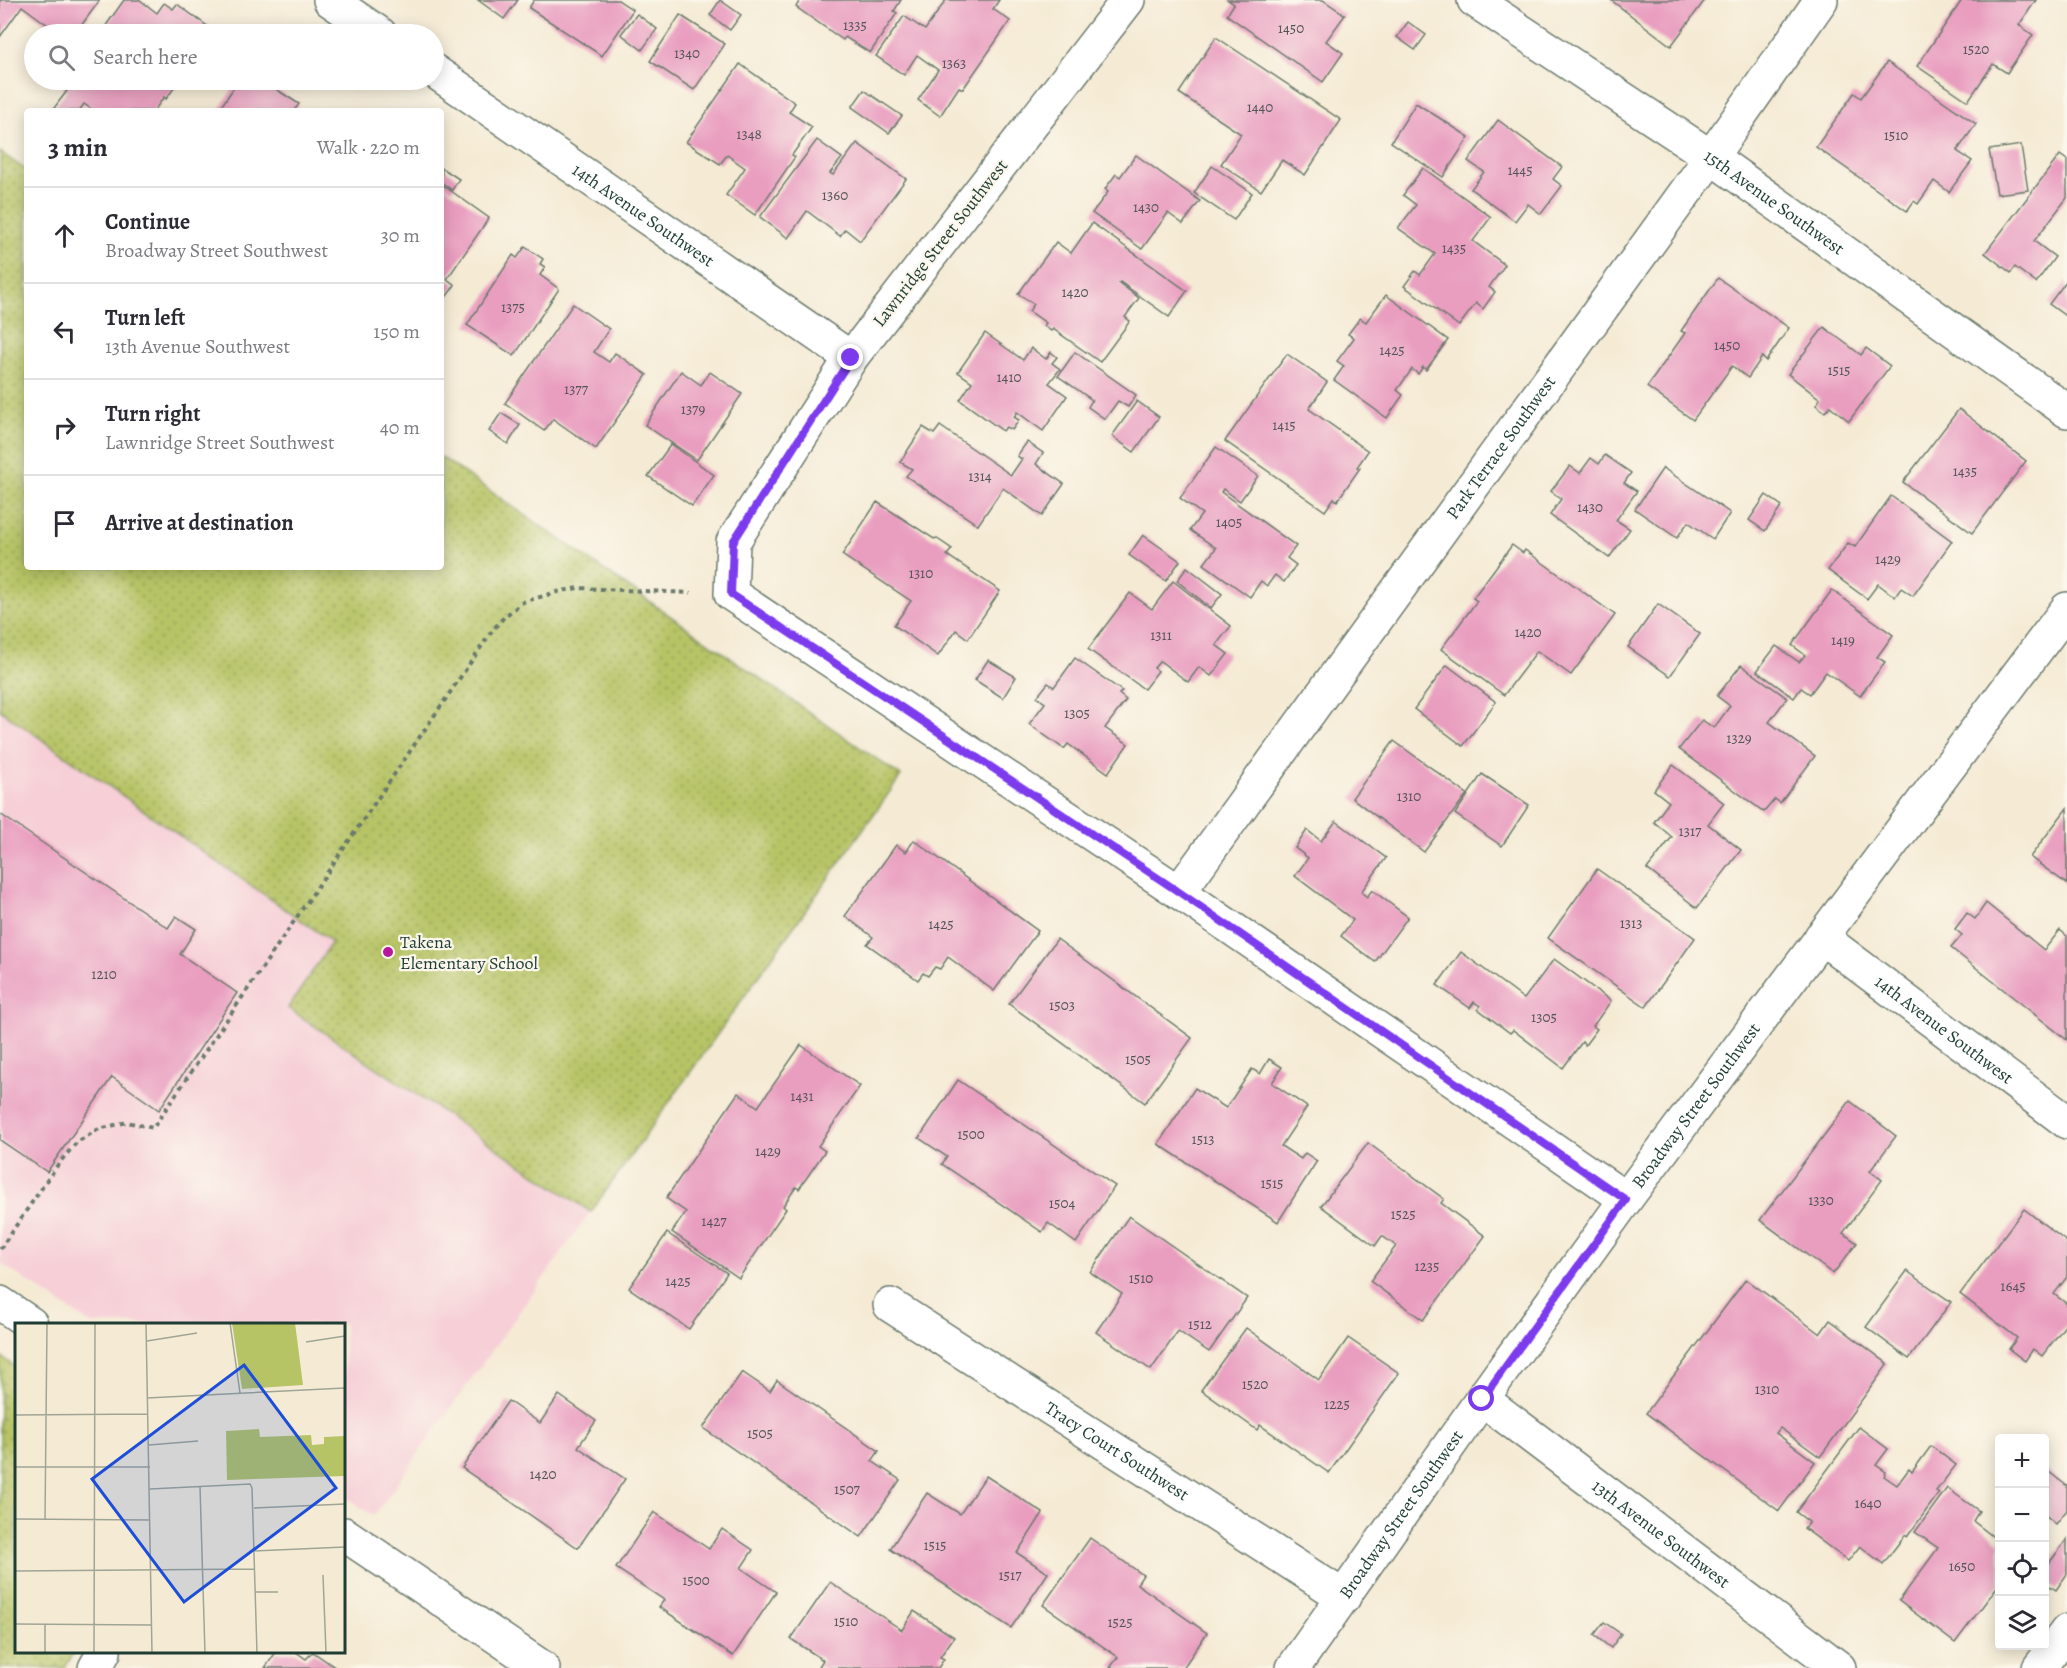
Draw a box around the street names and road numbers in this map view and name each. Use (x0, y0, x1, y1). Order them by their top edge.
street label: 15th Avenue Southwest (1699, 144, 1849, 260)
street label: Lawnridge Street Southwest (867, 154, 1013, 332)
street label: 14th Avenue Southwest (567, 158, 719, 272)
street label: Park Terrace Southwest (1441, 370, 1561, 524)
street label: 14th Avenue Southwest (1870, 970, 2018, 1090)
street label: Broadway Street Southwest (1626, 1018, 1766, 1193)
street label: Tracy Court Southwest (1041, 1396, 1194, 1506)
street label: Broadway Street Southwest (1333, 1425, 1469, 1603)
street label: 13th Avenue Southwest (1587, 1474, 1735, 1594)

